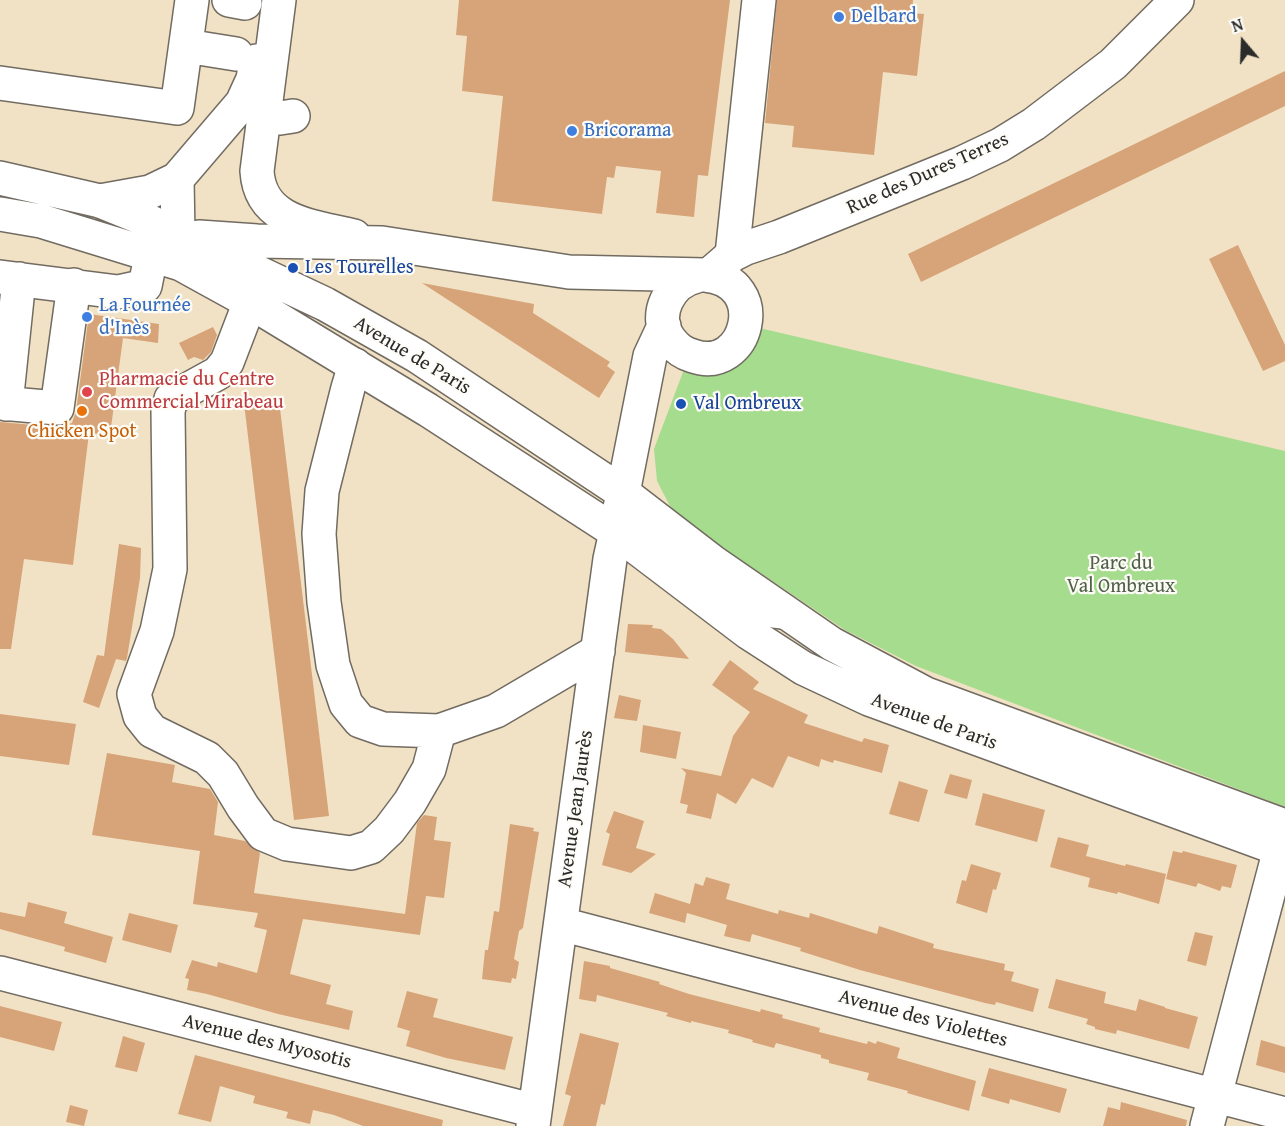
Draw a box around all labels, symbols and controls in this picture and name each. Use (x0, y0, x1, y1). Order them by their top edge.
place label: Delbard (851, 5, 917, 29)
marker: Delbard (832, 10, 846, 24)
north arrow (1213, 12, 1273, 72)
text: N (1228, 12, 1246, 38)
place label: Bricorama (584, 119, 672, 143)
marker: Bricorama (565, 124, 579, 138)
street label: Rue des Dures Terres (843, 128, 1013, 220)
place label: Les Tourelles (305, 256, 414, 280)
marker: Les Tourelles (286, 261, 300, 275)
place label: La Fournée d'Inès (99, 294, 191, 341)
marker: La Fournée d'Inès (80, 310, 94, 324)
street label: Avenue de Paris (349, 312, 475, 400)
place label: Pharmacie du Centre Commercial Mirabeau (99, 368, 284, 415)
marker: Pharmacie du Centre Commercial Mirabeau (80, 385, 94, 399)
place label: Val Ombreux (693, 392, 802, 416)
marker: Val Ombreux (674, 397, 688, 411)
marker: Chicken Spot (75, 404, 89, 418)
place label: Chicken Spot (28, 420, 136, 444)
park label: Parc du Val Ombreux (1067, 552, 1175, 599)
street label: Avenue de Paris (868, 688, 1000, 756)
street label: Avenue Jean Jaurès (553, 729, 599, 889)
street label: Avenue des Violettes (836, 985, 1010, 1053)
street label: Avenue des Myosotis (180, 1009, 354, 1075)

